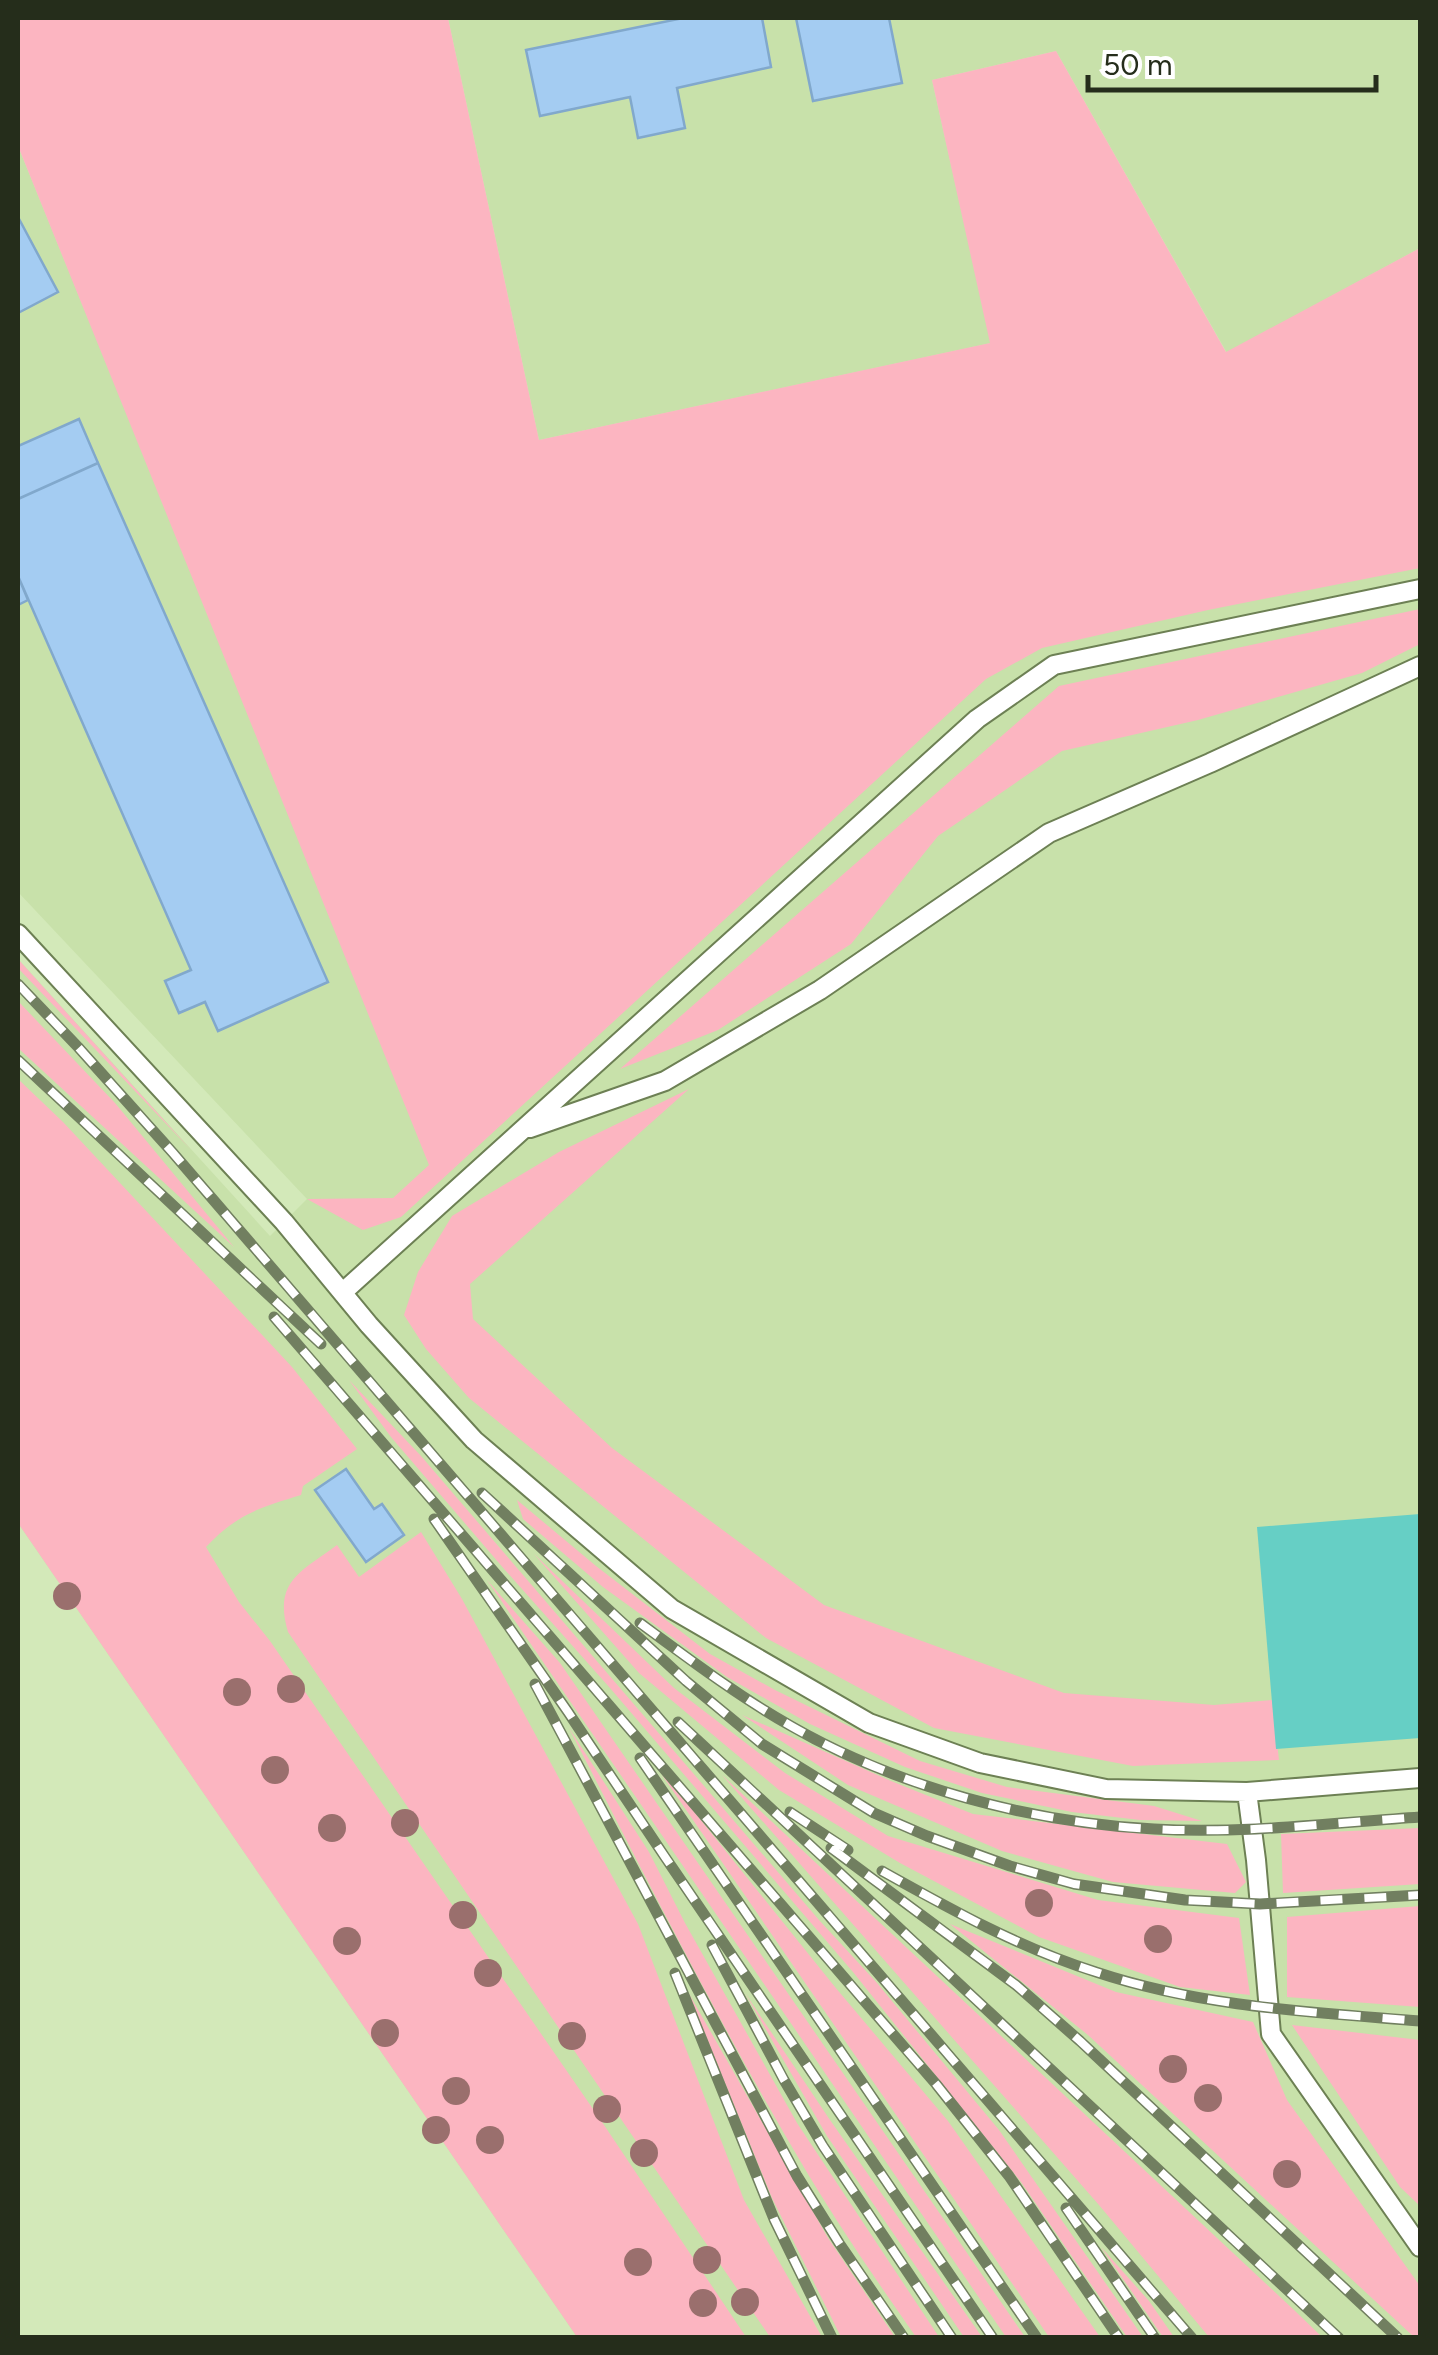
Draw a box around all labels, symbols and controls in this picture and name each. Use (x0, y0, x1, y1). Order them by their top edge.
scale bar (1088, 30, 1376, 92)
text: 50 m (1103, 46, 1172, 83)

